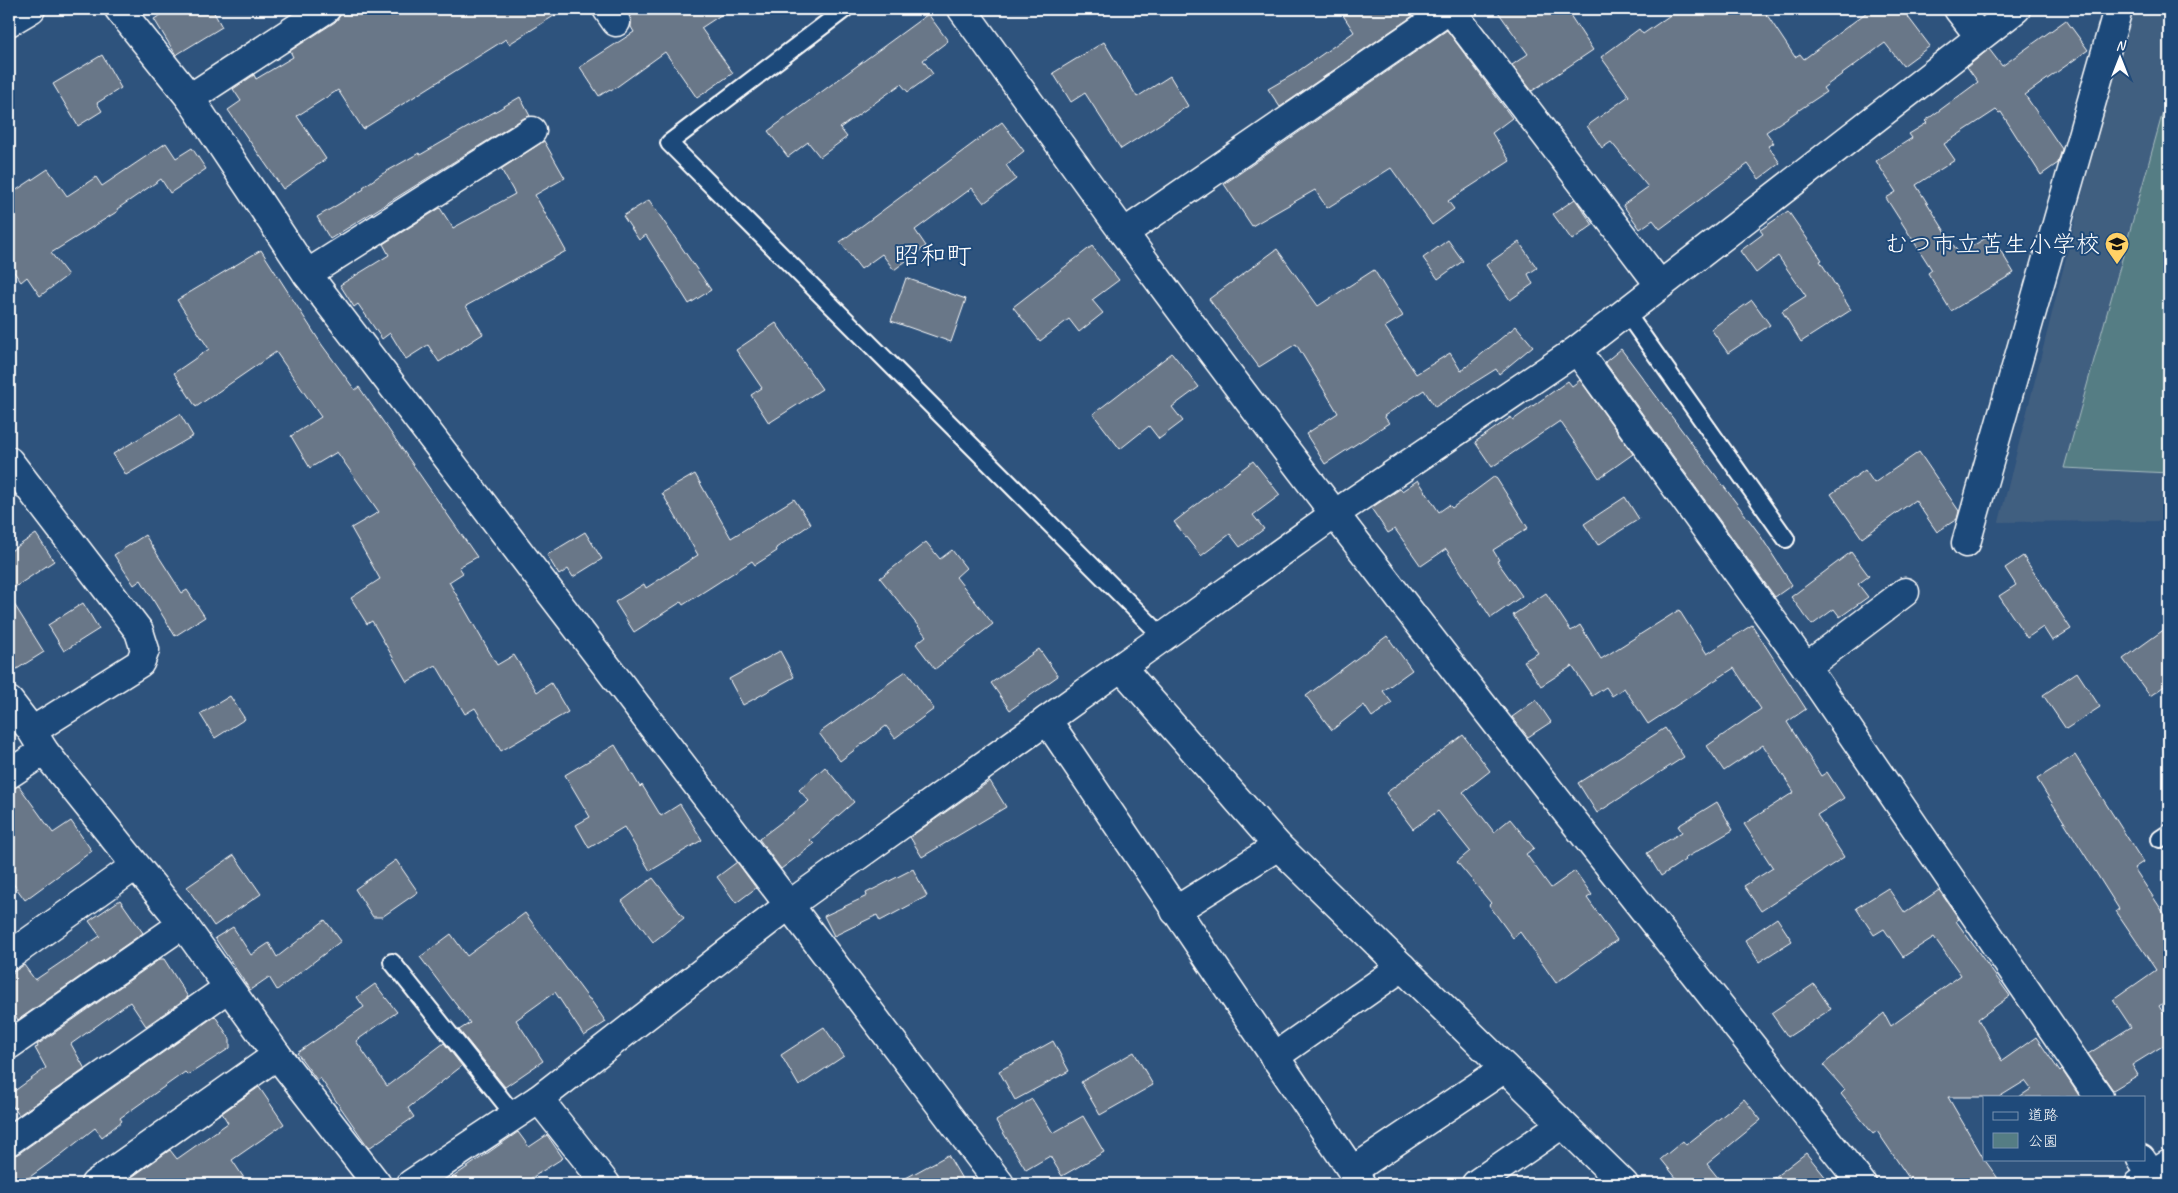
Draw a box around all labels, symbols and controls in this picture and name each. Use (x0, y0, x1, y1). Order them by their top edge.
north arrow (2096, 32, 2146, 82)
text: N (2116, 37, 2127, 54)
place label: むつ市立苫生小学校 (1884, 229, 2100, 259)
school or university icon: むつ市立苫生小学校 (2104, 231, 2130, 265)
district label: 昭和町 (894, 239, 972, 272)
legend (1983, 1096, 2146, 1160)
text: 道路 (2028, 1106, 2058, 1125)
text: 公園 (2028, 1132, 2058, 1151)

